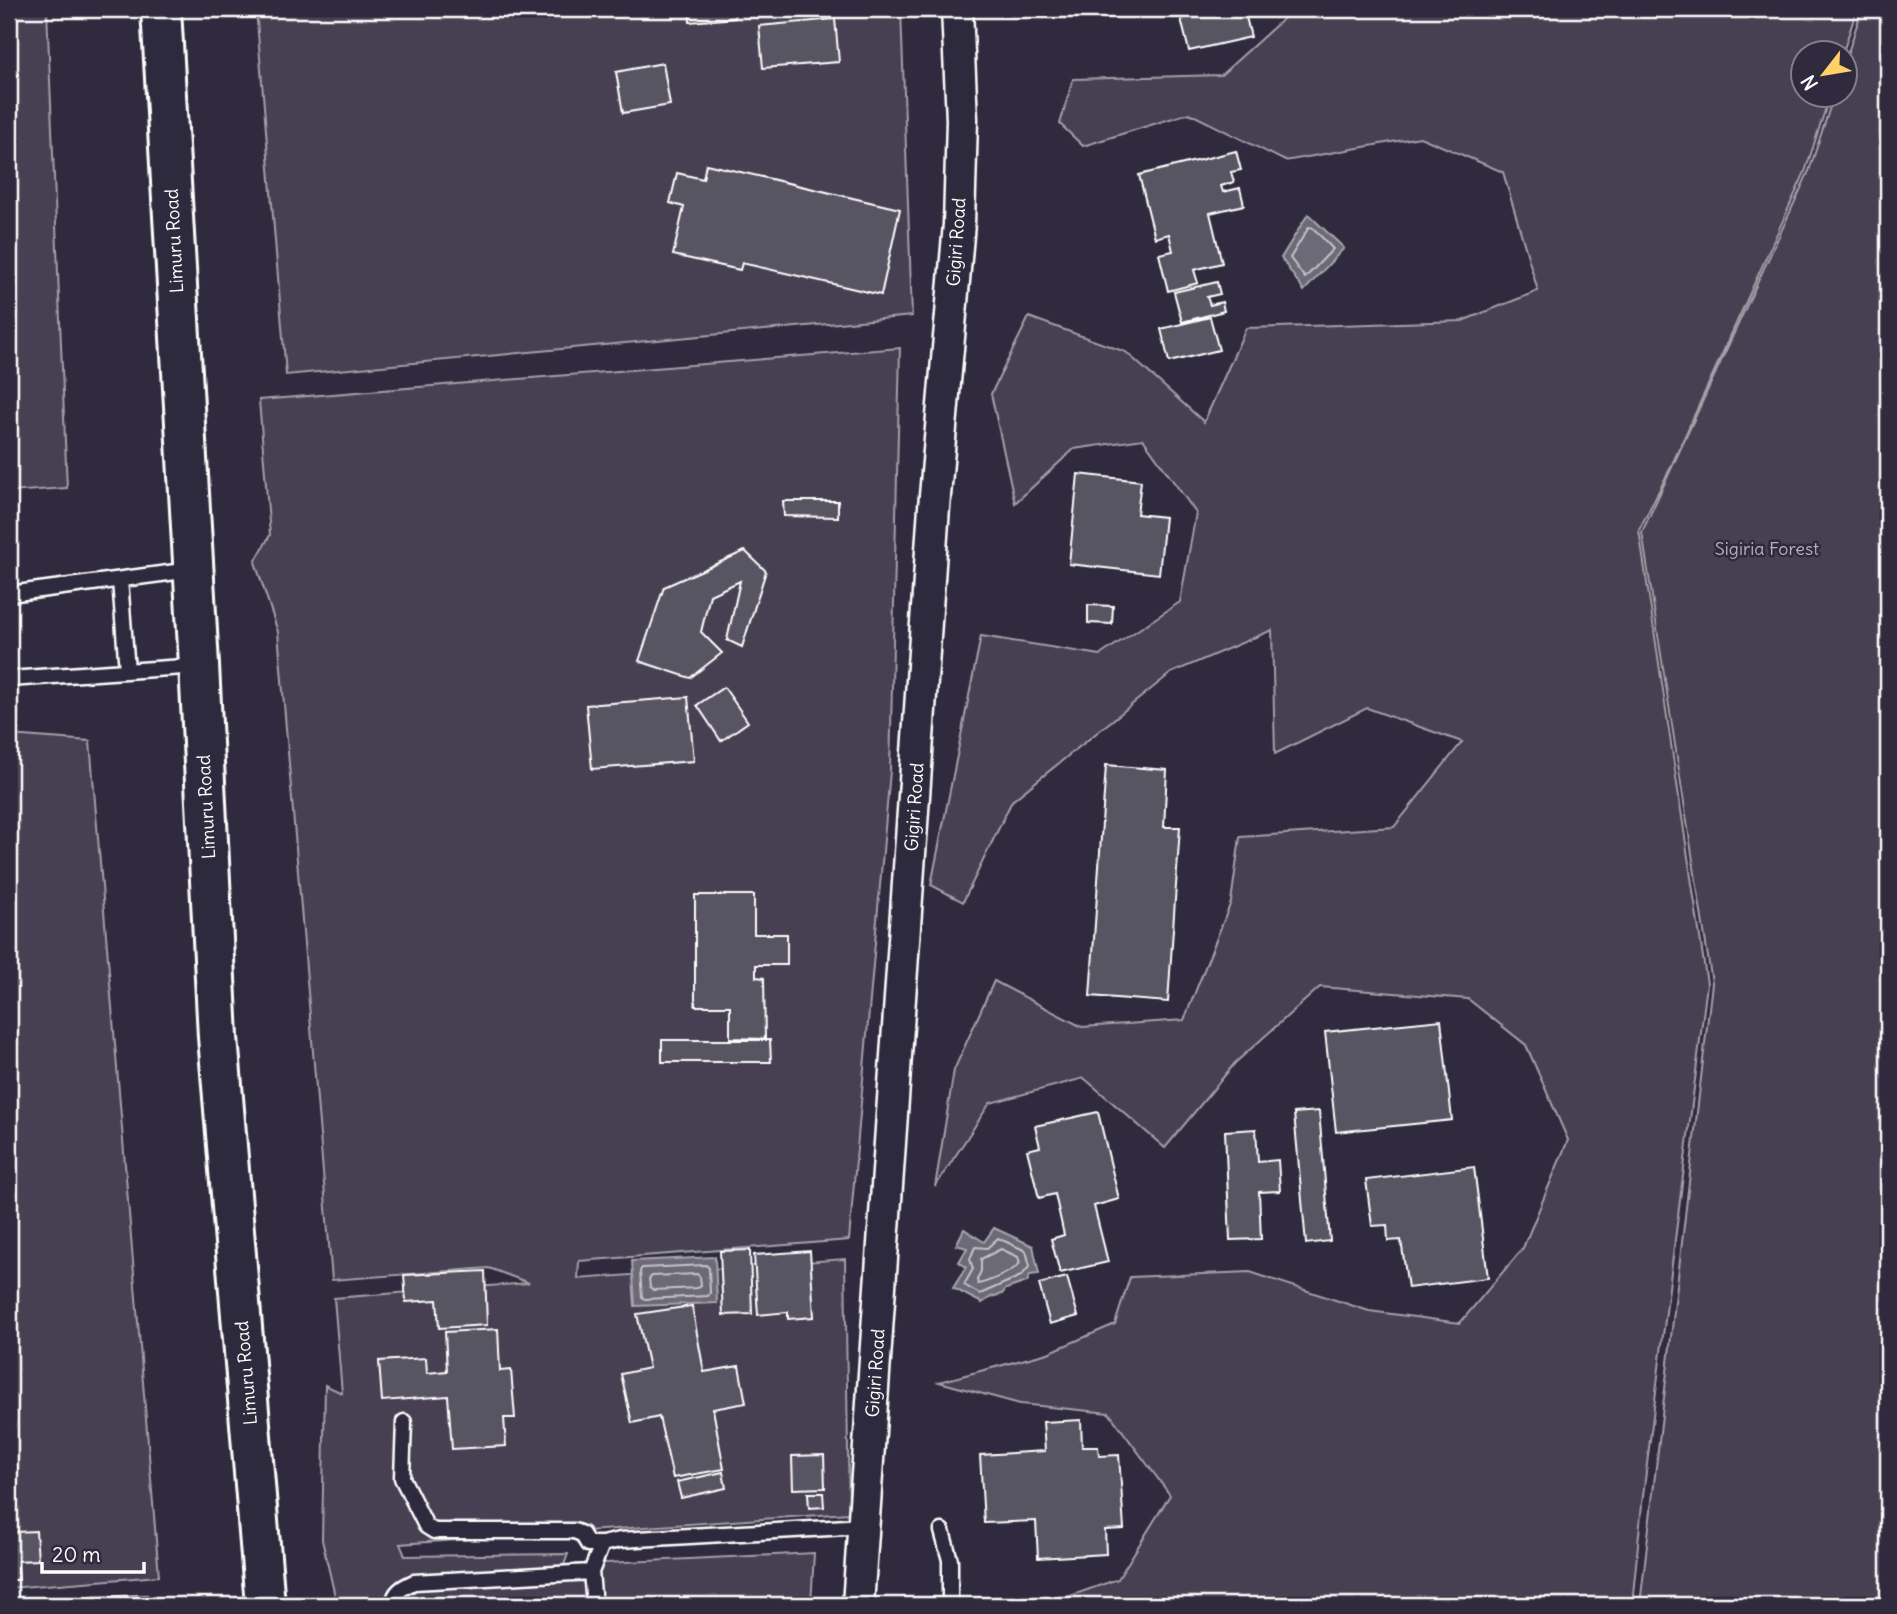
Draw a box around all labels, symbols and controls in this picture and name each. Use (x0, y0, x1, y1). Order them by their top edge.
north arrow (1788, 38, 1858, 108)
text: N (1796, 71, 1823, 95)
street label: Limuru Road (160, 188, 188, 294)
street label: Gigiri Road (941, 196, 971, 287)
park label: Sigiria Forest (1715, 537, 1819, 560)
street label: Limuru Road (192, 754, 220, 860)
street label: Gigiri Road (899, 761, 929, 852)
street label: Limuru Road (230, 1320, 262, 1426)
street label: Gigiri Road (860, 1327, 890, 1418)
scale bar (42, 1530, 144, 1574)
text: 20 m (52, 1541, 101, 1568)

